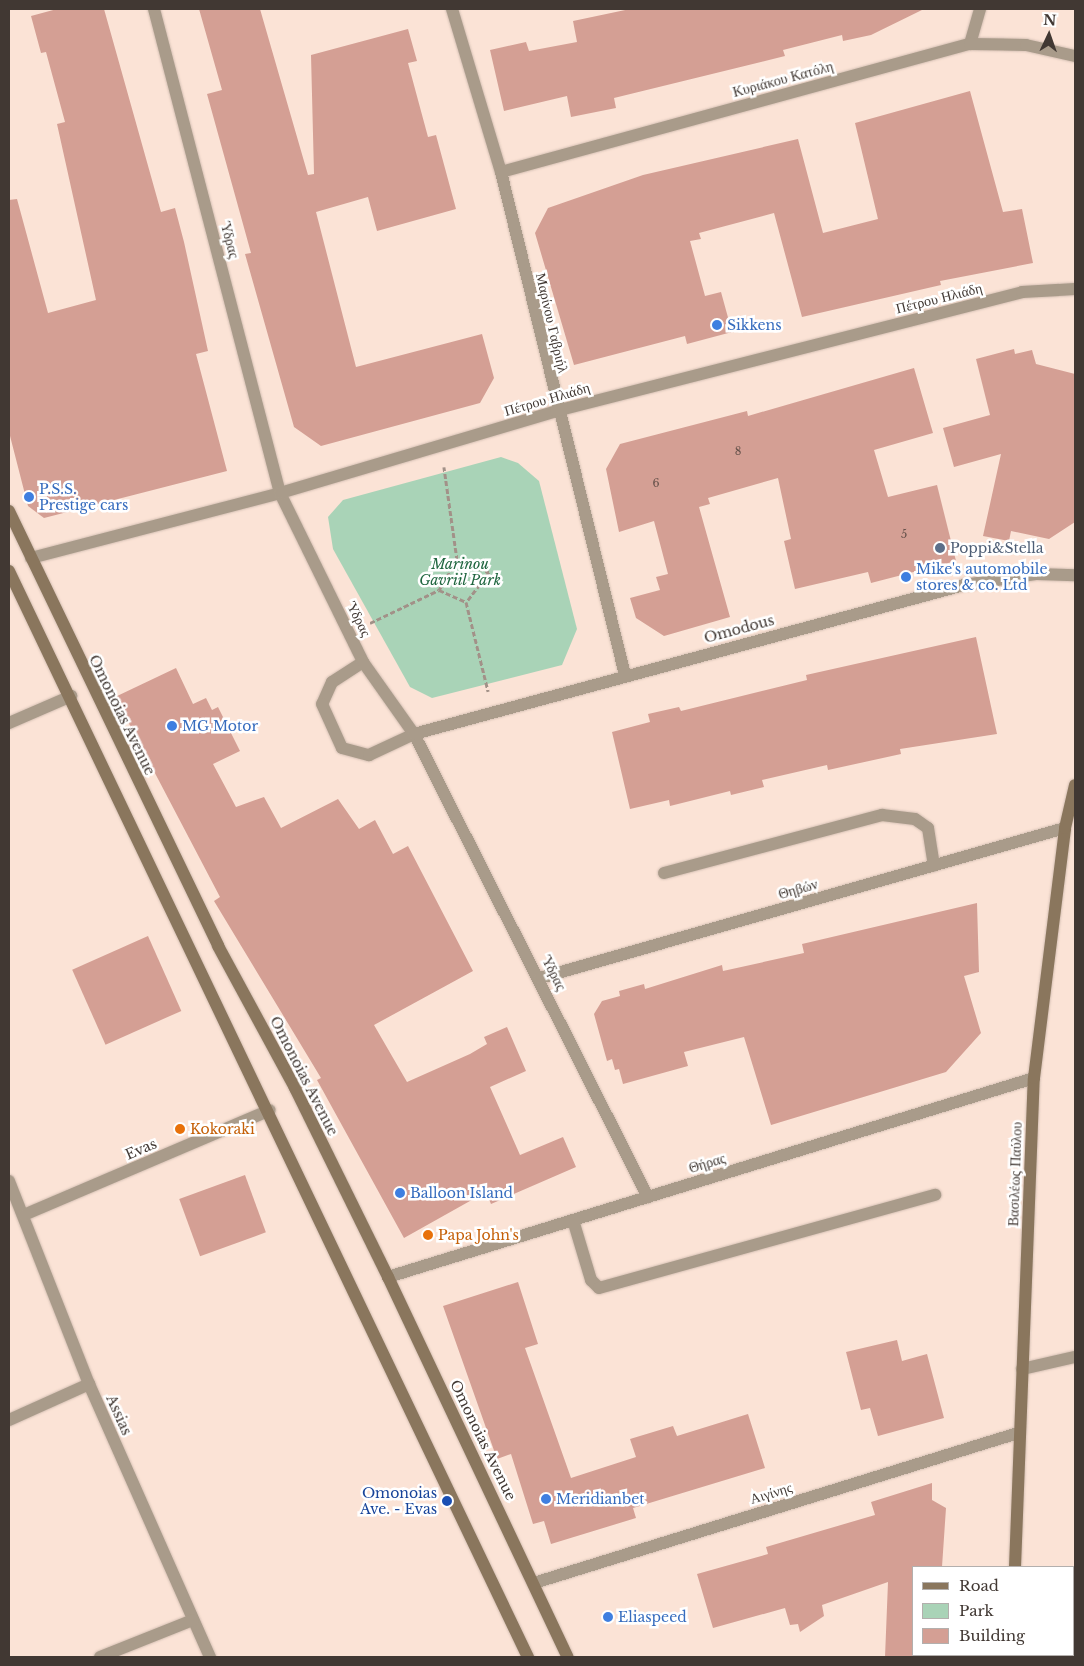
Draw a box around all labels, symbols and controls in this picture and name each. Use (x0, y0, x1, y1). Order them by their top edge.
north arrow (1024, 10, 1074, 60)
text: N (1043, 11, 1057, 29)
street label: Κυριάκου Κατόλη (731, 58, 835, 100)
street label: Ύδρας (217, 220, 243, 260)
street label: Μαρίνου Γαβριήλ (532, 271, 572, 375)
street label: Πέτρου Ηλιάδη (894, 279, 984, 317)
place label: Sikkens (727, 317, 782, 333)
marker: Sikkens (711, 319, 723, 331)
street label: Πέτρου Ηλιάδη (502, 379, 592, 419)
house number: 8 (735, 444, 741, 458)
house number: 6 (652, 476, 660, 490)
place label: P.S.S. Prestige cars (39, 481, 128, 514)
marker: P.S.S. Prestige cars (23, 491, 35, 503)
house number: 5 (901, 527, 907, 541)
place label: Poppi&Stella (950, 540, 1044, 556)
marker: Poppi&Stella (934, 542, 946, 554)
park label: Marinou Gavriil Park (419, 556, 501, 588)
place label: Mike's automobile stores & co. Ltd (916, 561, 1047, 594)
marker: Mike's automobile stores & co. Ltd (900, 571, 912, 583)
street label: Ύδρας (343, 599, 375, 639)
street label: Omodous (702, 612, 776, 646)
street label: Omonoias Avenue (85, 652, 159, 778)
place label: MG Motor (182, 718, 258, 734)
marker: MG Motor (166, 720, 178, 732)
street label: Θηβών (776, 875, 820, 903)
street label: Ύδρας (538, 953, 570, 993)
street label: Omonoias Avenue (266, 1013, 342, 1139)
place label: Kokoraki (190, 1121, 255, 1137)
street label: Βασιλέως Παύλου (1005, 1121, 1025, 1227)
marker: Kokoraki (174, 1123, 186, 1135)
street label: Evas (123, 1135, 159, 1163)
street label: Θήρας (687, 1150, 727, 1176)
place label: Balloon Island (410, 1185, 513, 1201)
marker: Balloon Island (394, 1187, 406, 1199)
place label: Papa John's (438, 1227, 519, 1243)
marker: Papa John's (422, 1229, 434, 1241)
street label: Omonoias Avenue (446, 1377, 520, 1503)
street label: Assias (103, 1392, 135, 1438)
street label: Αιγίνης (748, 1479, 794, 1507)
place label: Omonoias Ave. - Evas (360, 1485, 437, 1518)
place label: Meridianbet (556, 1491, 644, 1507)
marker: Meridianbet (540, 1493, 552, 1505)
marker: Omonoias Ave. - Evas (441, 1495, 453, 1507)
legend (912, 1566, 1074, 1656)
text: Road (959, 1576, 999, 1595)
text: Park (959, 1601, 994, 1620)
place label: Eliaspeed (618, 1609, 687, 1625)
marker: Eliaspeed (602, 1611, 614, 1623)
text: Building (959, 1626, 1025, 1645)

